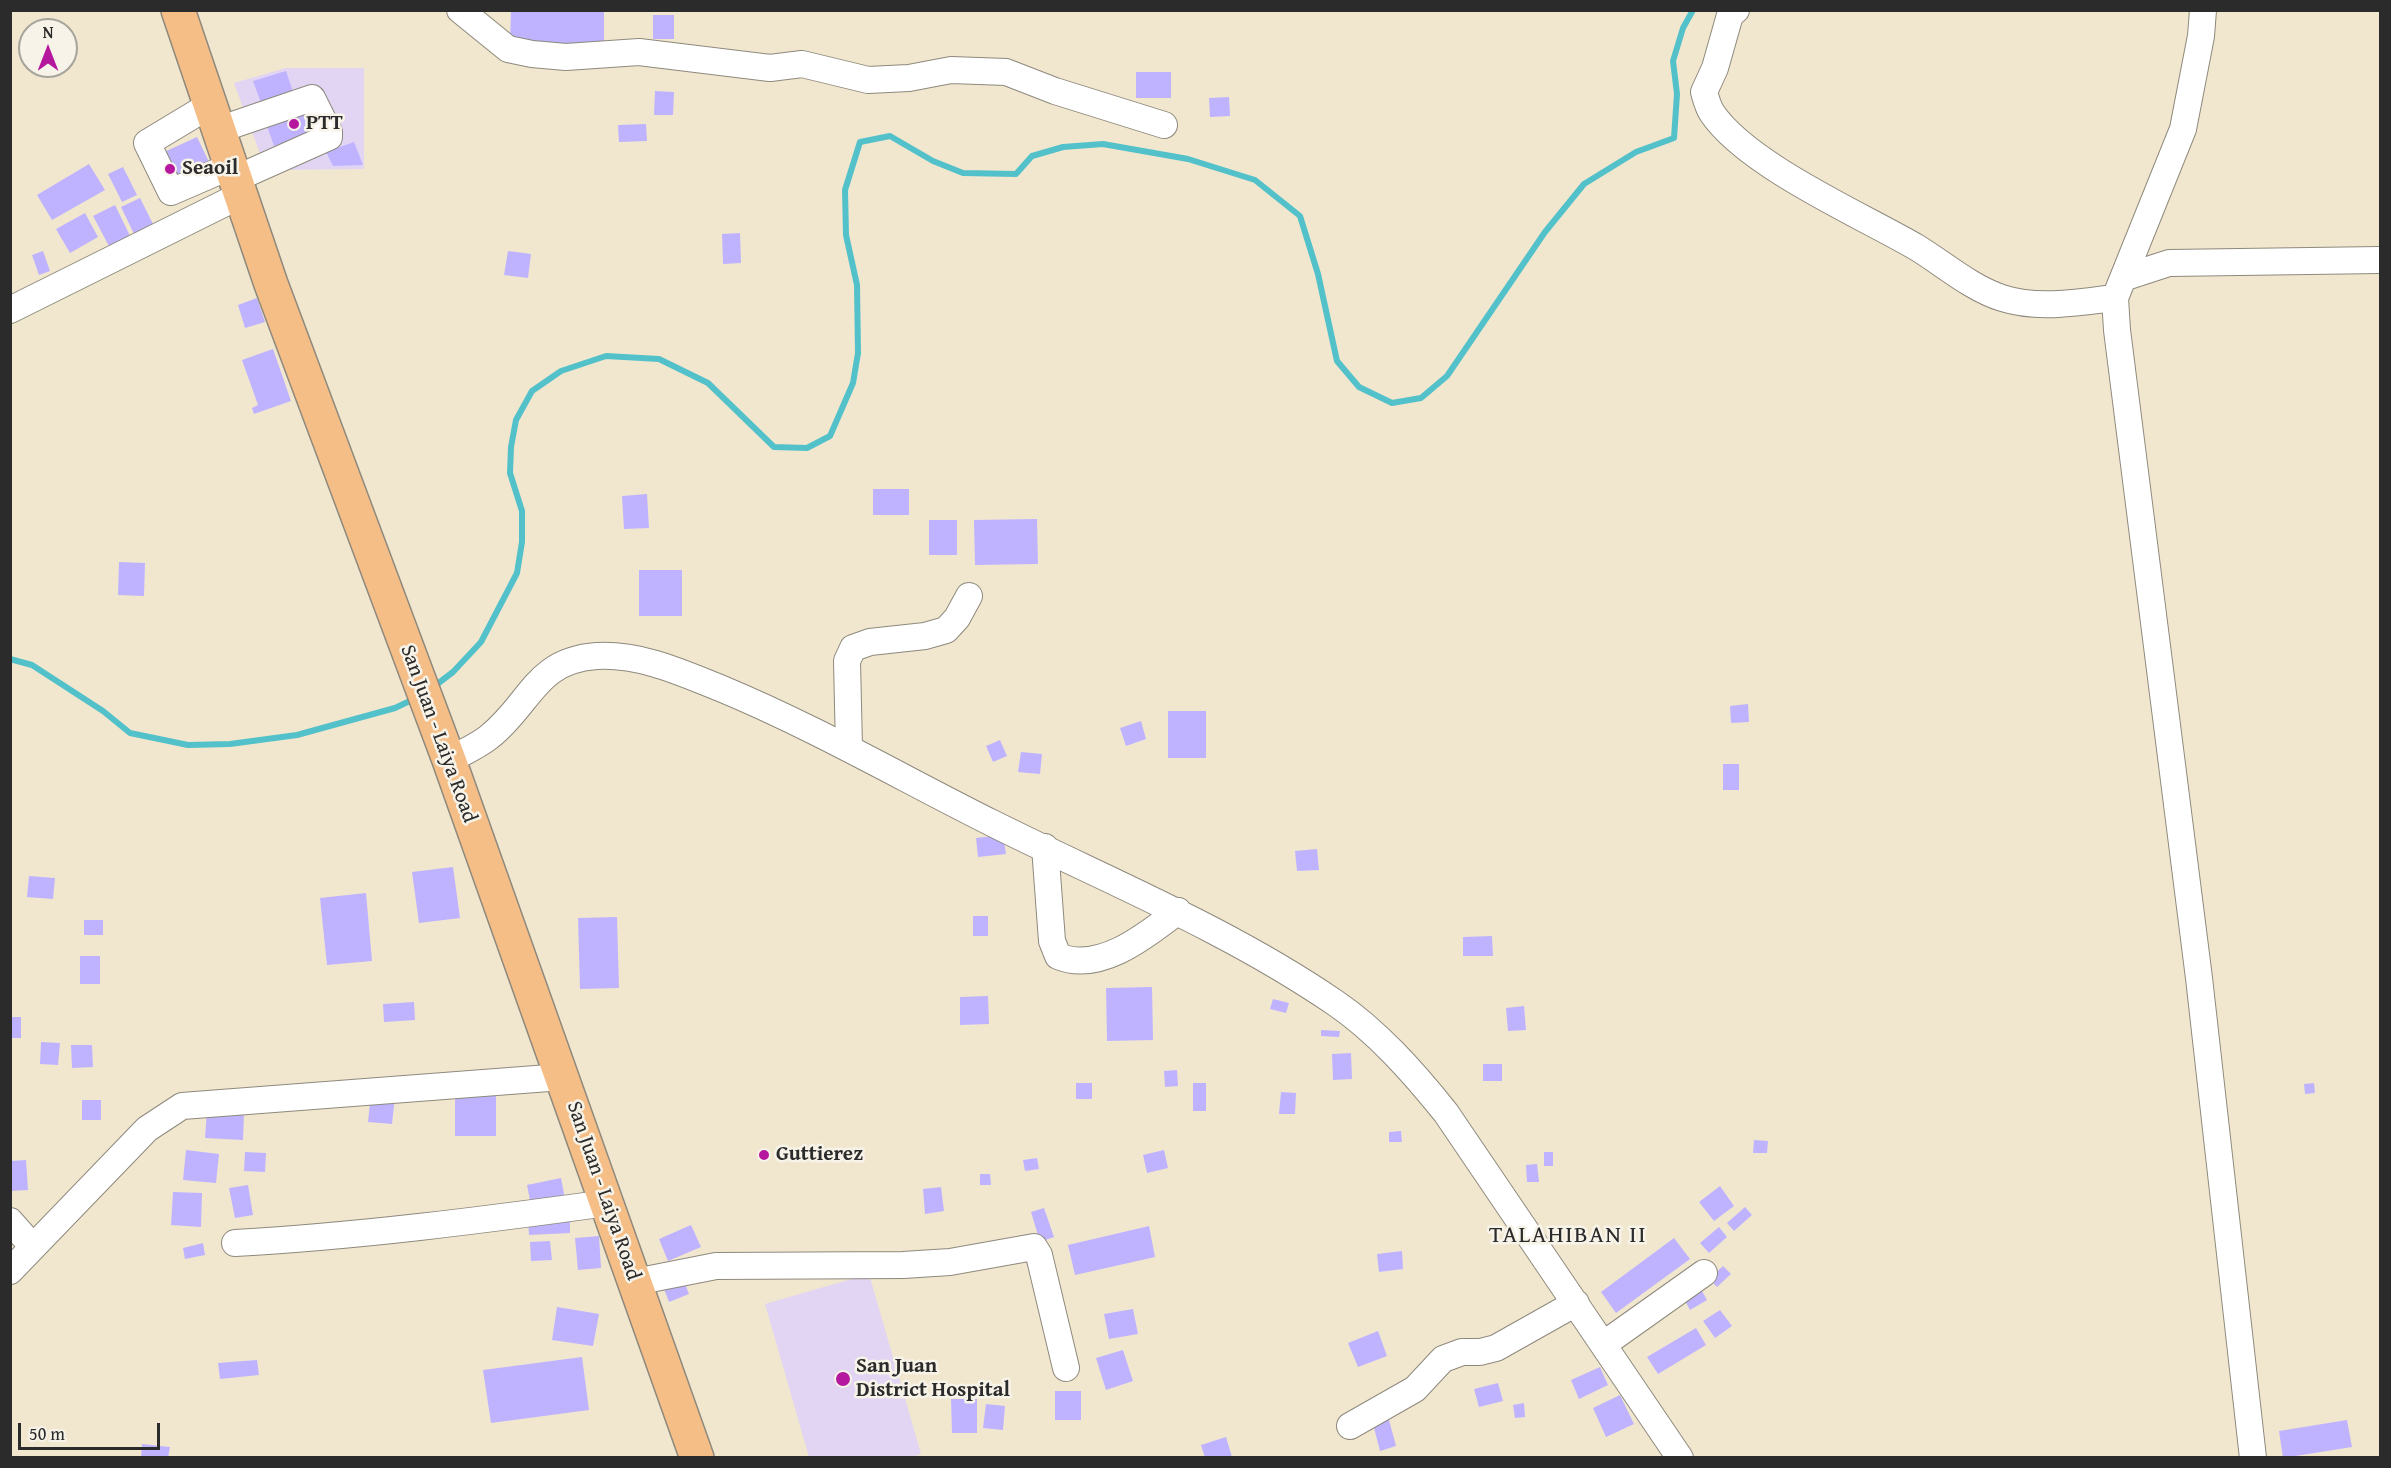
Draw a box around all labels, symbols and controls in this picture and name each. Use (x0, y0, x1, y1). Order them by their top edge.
north arrow (18, 18, 78, 78)
text: N (43, 20, 53, 44)
place label: PTT (306, 111, 343, 137)
marker: PTT (287, 117, 301, 131)
place label: Seaoil (182, 156, 238, 182)
marker: Seaoil (163, 162, 177, 176)
street label: San Juan - Laiya Road (394, 642, 482, 826)
street label: San Juan - Laiya Road (561, 1098, 645, 1284)
place label: Guttierez (776, 1142, 863, 1168)
marker: Guttierez (757, 1148, 771, 1162)
district label: TALAHIBAN II (1489, 1222, 1647, 1250)
place label: San Juan District Hospital (856, 1354, 1010, 1404)
marker: San Juan District Hospital (834, 1370, 852, 1388)
scale bar (21, 1411, 164, 1449)
text: 50 m (29, 1420, 65, 1447)

